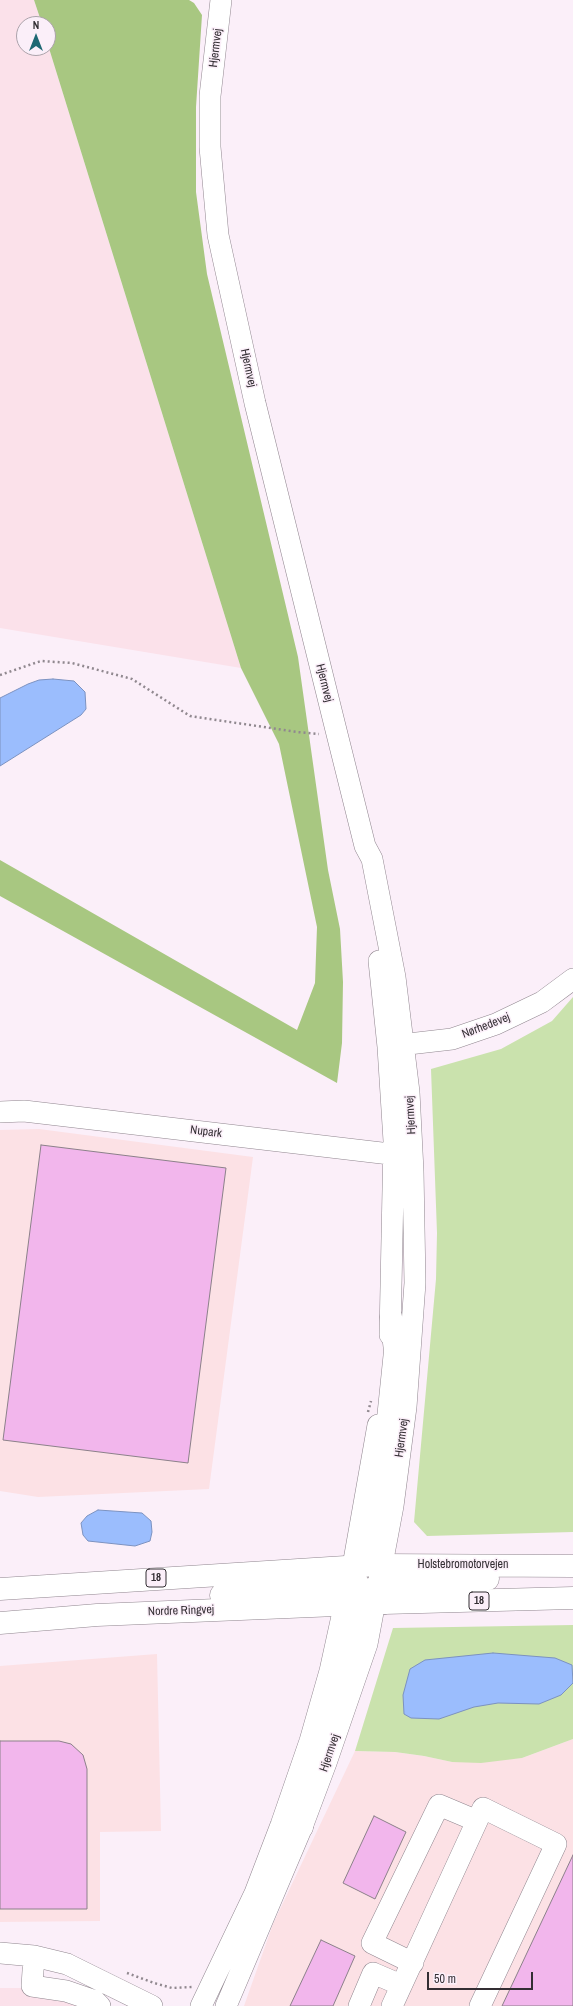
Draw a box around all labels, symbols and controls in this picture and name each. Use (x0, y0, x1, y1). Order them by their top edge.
north arrow (16, 16, 56, 56)
text: N (33, 18, 39, 32)
street label: Hjermvej (206, 28, 226, 68)
street label: Hjermvej (237, 348, 259, 388)
street label: Hjermvej (312, 662, 336, 704)
street label: Nørhedevej (460, 1010, 512, 1042)
street label: Hjermvej (403, 1095, 419, 1135)
street label: Nupark (189, 1123, 223, 1141)
street label: Hjermvej (392, 1418, 412, 1458)
street label: Holstebromotorvejen (418, 1558, 508, 1572)
road number: 18 (146, 1569, 166, 1587)
road number: 18 (469, 1592, 489, 1610)
street label: Nordre Ringvej (148, 1603, 214, 1619)
street label: Hjermvej (317, 1732, 343, 1774)
scale bar (429, 1964, 535, 1990)
text: 50 m (434, 1971, 456, 1987)

